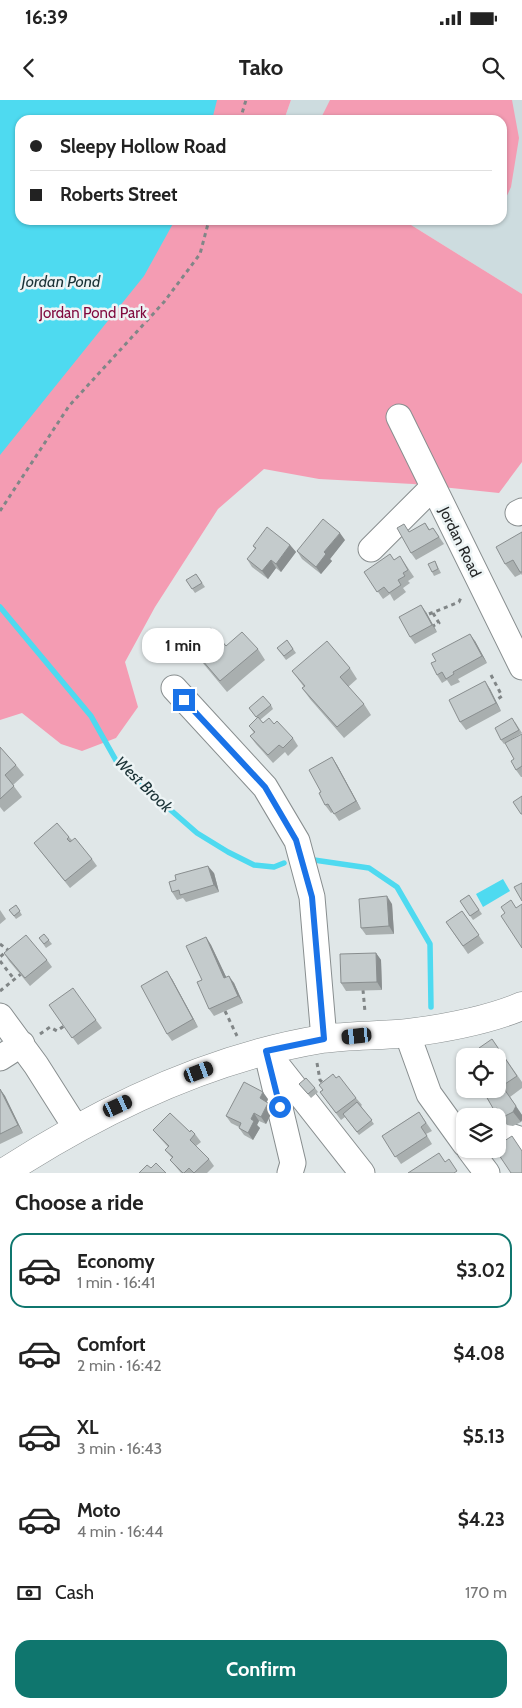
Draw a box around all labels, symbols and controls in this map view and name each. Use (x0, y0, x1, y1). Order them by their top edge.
text: 16:39 (25, 6, 68, 29)
icon: back (15, 54, 43, 82)
text: Tako (239, 54, 283, 81)
icon: search (479, 54, 507, 82)
text: Sleepy Hollow Road (60, 135, 226, 158)
text: Roberts Street (60, 183, 178, 206)
water label: Jordan Pond (20, 272, 101, 291)
park label: Jordan Pond Park (38, 304, 147, 322)
street label: Jordan Road (435, 503, 485, 580)
callout: 1 min (143, 628, 225, 662)
text: 1 min (165, 636, 201, 655)
route end (173, 689, 195, 711)
water label: West Brook (111, 752, 177, 817)
car (341, 1027, 372, 1045)
map controls (456, 1048, 506, 1158)
button: locate (456, 1048, 506, 1098)
car (182, 1060, 215, 1084)
car (101, 1093, 134, 1119)
route start (269, 1096, 291, 1118)
button: layers (456, 1108, 506, 1158)
text: Choose a ride (15, 1189, 144, 1216)
icon: car (17, 1248, 62, 1293)
text: Economy (77, 1250, 155, 1273)
text: $3.02 (456, 1259, 505, 1282)
text: 1 min · 16:41 (77, 1273, 155, 1292)
icon: car (17, 1331, 62, 1376)
text: Comfort (77, 1333, 146, 1356)
text: $4.08 (453, 1342, 505, 1365)
text: 2 min · 16:42 (77, 1356, 162, 1375)
icon: car (17, 1414, 62, 1459)
text: XL (77, 1416, 98, 1439)
text: $5.13 (463, 1425, 505, 1448)
text: 3 min · 16:43 (77, 1439, 162, 1458)
icon: car (17, 1497, 62, 1542)
text: Moto (77, 1499, 121, 1522)
text: $4.23 (458, 1508, 505, 1531)
text: 4 min · 16:44 (77, 1522, 163, 1541)
icon: cash (15, 1579, 43, 1607)
text: Cash (55, 1581, 94, 1604)
text: 170 m (465, 1583, 507, 1602)
button: Confirm (15, 1640, 507, 1698)

